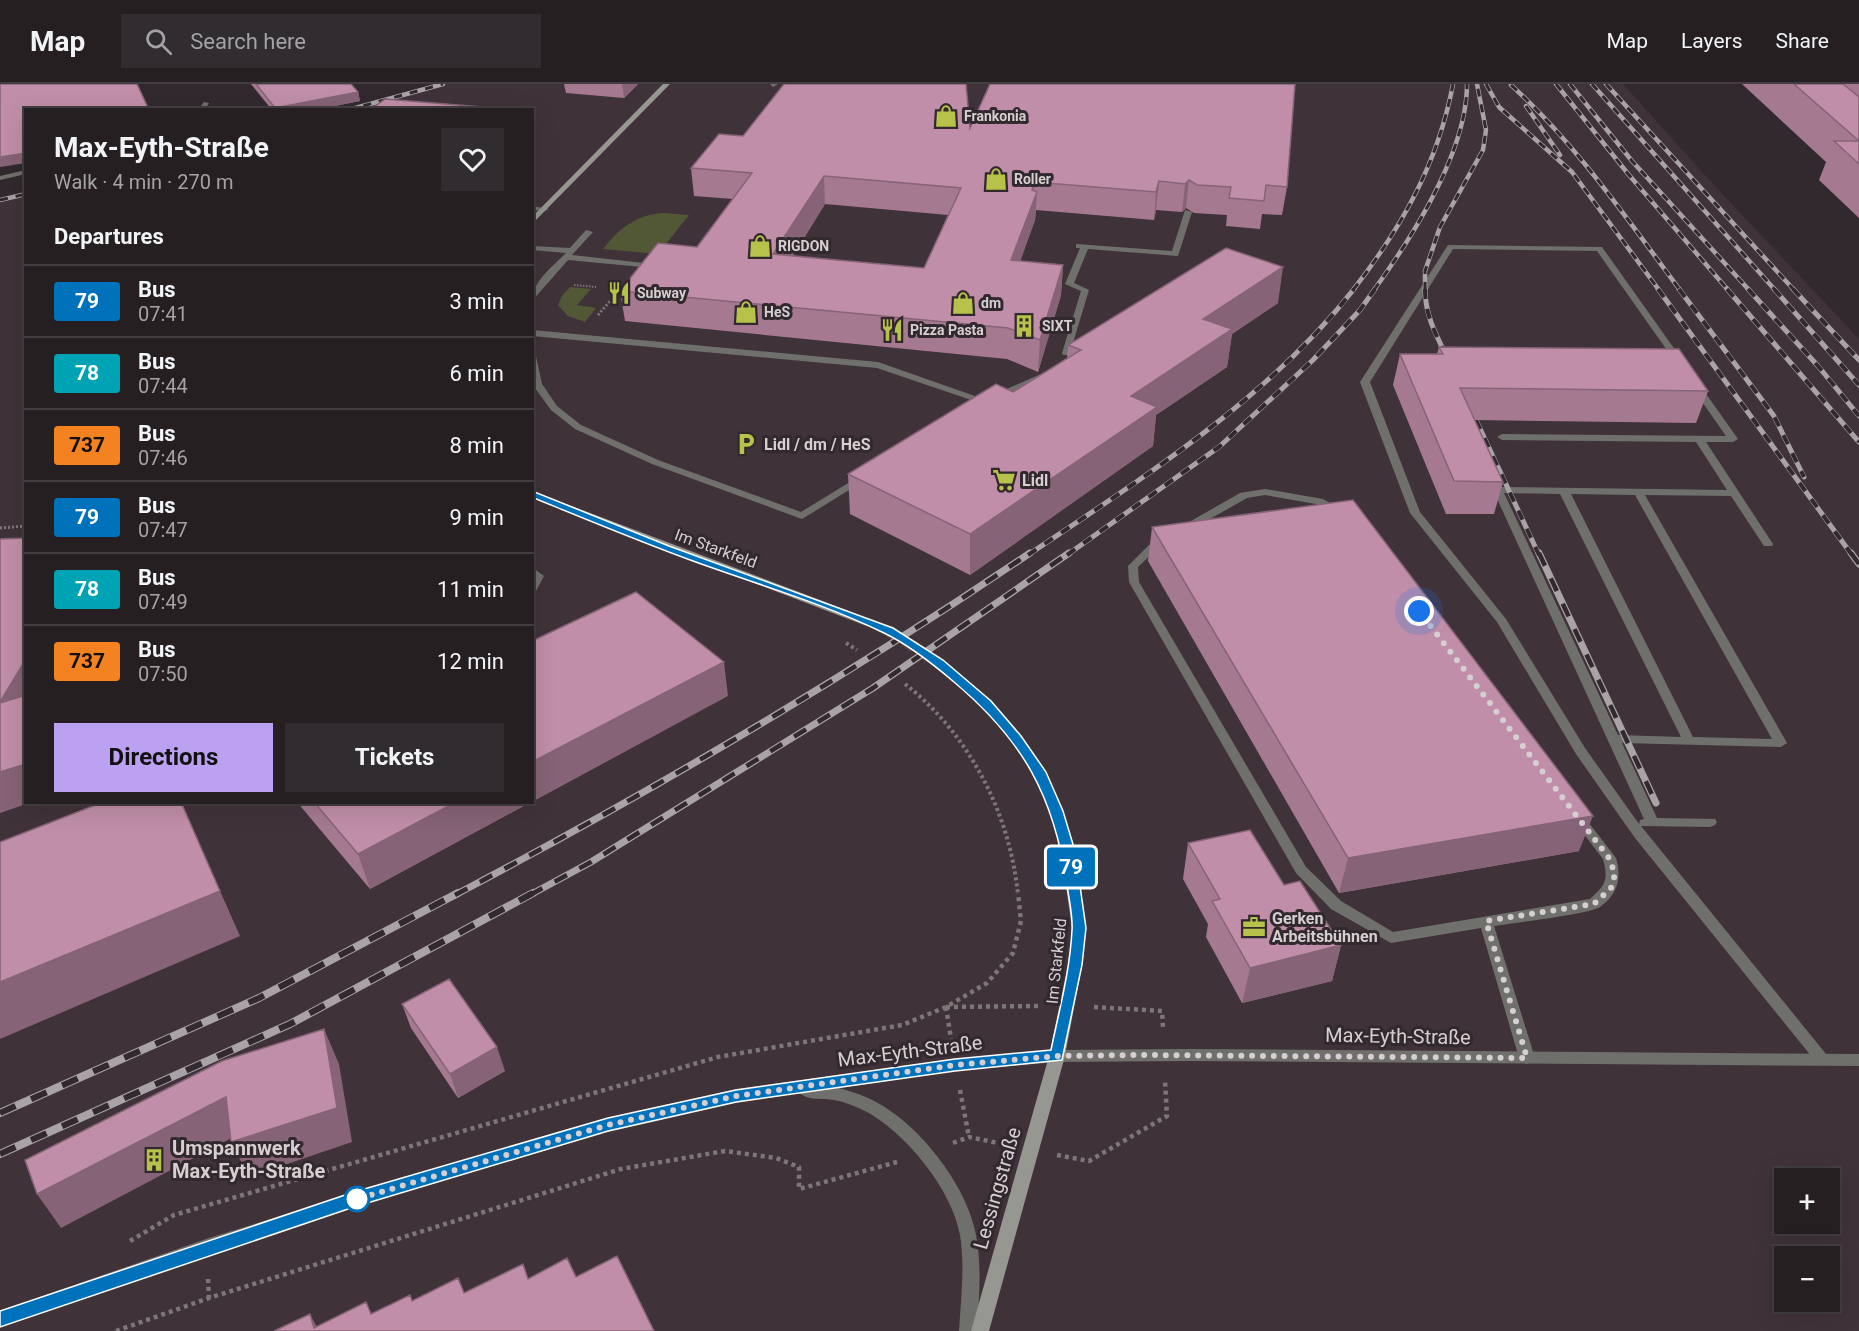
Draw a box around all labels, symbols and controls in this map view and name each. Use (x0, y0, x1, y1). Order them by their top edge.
search box (121, 14, 541, 68)
text: Map (30, 25, 85, 58)
icon: search (142, 25, 175, 58)
text: Search here (190, 29, 306, 54)
text: Map (1606, 29, 1648, 53)
text: Layers (1681, 29, 1742, 53)
text: Share (1775, 29, 1829, 53)
shop icon: Frankonia (933, 103, 959, 129)
place label: Frankonia (964, 108, 1027, 124)
button: heart (441, 128, 504, 191)
text: Max-Eyth-Straße (54, 131, 269, 164)
shop icon: Roller (983, 166, 1009, 192)
text: Walk · 4 min · 270 m (54, 170, 233, 194)
place label: Roller (1014, 171, 1051, 187)
text: Departures (54, 224, 164, 249)
shop icon: RIGDON (747, 233, 773, 259)
place label: RIGDON (778, 238, 829, 254)
text: Bus (138, 277, 176, 302)
restaurant icon: Subway (606, 280, 632, 306)
place label: Subway (637, 285, 687, 301)
text: 79 (75, 289, 99, 313)
text: 3 min (449, 289, 504, 314)
shop icon: dm (950, 290, 976, 316)
place label: dm (981, 295, 1001, 311)
shop icon: HeS (733, 299, 759, 325)
text: 07:41 (138, 302, 188, 326)
place label: HeS (764, 304, 790, 320)
building icon: SIXT (1011, 313, 1037, 339)
restaurant icon: Pizza Pasta (879, 317, 905, 343)
place label: SIXT (1042, 318, 1073, 334)
place label: Pizza Pasta (910, 322, 984, 338)
text: Bus (138, 349, 176, 374)
text: 78 (75, 361, 99, 385)
text: 6 min (449, 361, 504, 386)
text: 07:44 (138, 374, 188, 398)
text: Bus (138, 421, 176, 446)
parking icon: Lidl / dm / HeS (733, 431, 759, 457)
text: 737 (69, 433, 105, 457)
text: 8 min (449, 433, 504, 458)
place label: Lidl / dm / HeS (764, 435, 871, 454)
text: 07:46 (138, 446, 188, 470)
supermarket icon: Lidl (991, 467, 1017, 493)
place label: Lidl (1022, 471, 1048, 490)
text: Bus (138, 493, 176, 518)
text: 79 (75, 505, 99, 529)
text: 9 min (449, 505, 504, 530)
text: 07:47 (138, 518, 188, 542)
street label: Im Starkfeld (672, 525, 760, 572)
text: Bus (138, 565, 176, 590)
text: 78 (75, 577, 99, 601)
text: 11 min (437, 577, 504, 602)
text: 07:49 (138, 590, 188, 614)
your location (1404, 596, 1434, 626)
text: Bus (138, 637, 176, 662)
text: 737 (69, 649, 105, 673)
text: 12 min (437, 649, 504, 674)
text: 07:50 (138, 662, 188, 686)
button: Directions (54, 723, 273, 792)
button: Tickets (285, 723, 504, 792)
line badge: 79 (1044, 848, 1098, 886)
text: 79 (1059, 855, 1083, 879)
place label: Gerken Arbeitsbühnen (1272, 909, 1378, 946)
office icon: Gerken Arbeitsbühnen (1241, 914, 1267, 940)
street label: Im Starkfeld (1043, 917, 1070, 1005)
street label: Max-Eyth-Straße (1325, 1023, 1471, 1049)
street label: Max-Eyth-Straße (836, 1030, 984, 1072)
street label: Lessingstraße (968, 1124, 1026, 1252)
place label: Umspannwerk Max-Eyth-Straße (172, 1136, 326, 1183)
building icon: Umspannwerk Max-Eyth-Straße (141, 1147, 167, 1173)
map controls (1774, 1168, 1840, 1312)
button: + (1774, 1168, 1840, 1234)
unlabelled marker (344, 1186, 370, 1212)
button: − (1774, 1246, 1840, 1312)

